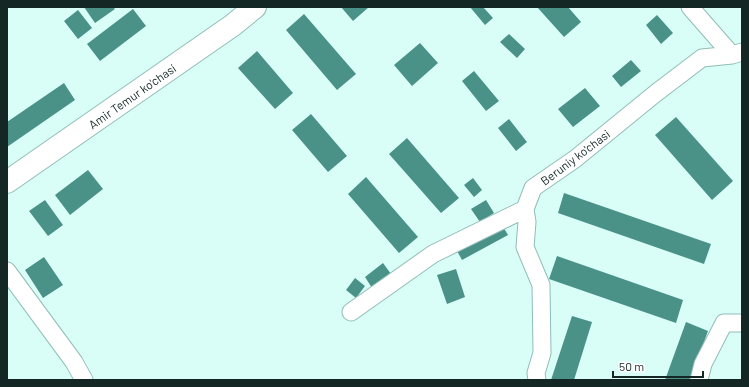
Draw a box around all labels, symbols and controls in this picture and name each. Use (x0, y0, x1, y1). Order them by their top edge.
street label: Amir Temur ko'chasi (86, 61, 178, 131)
street label: Beruniy ko'chasi (538, 126, 612, 188)
scale bar (613, 353, 703, 379)
text: 50 m (619, 359, 644, 373)

